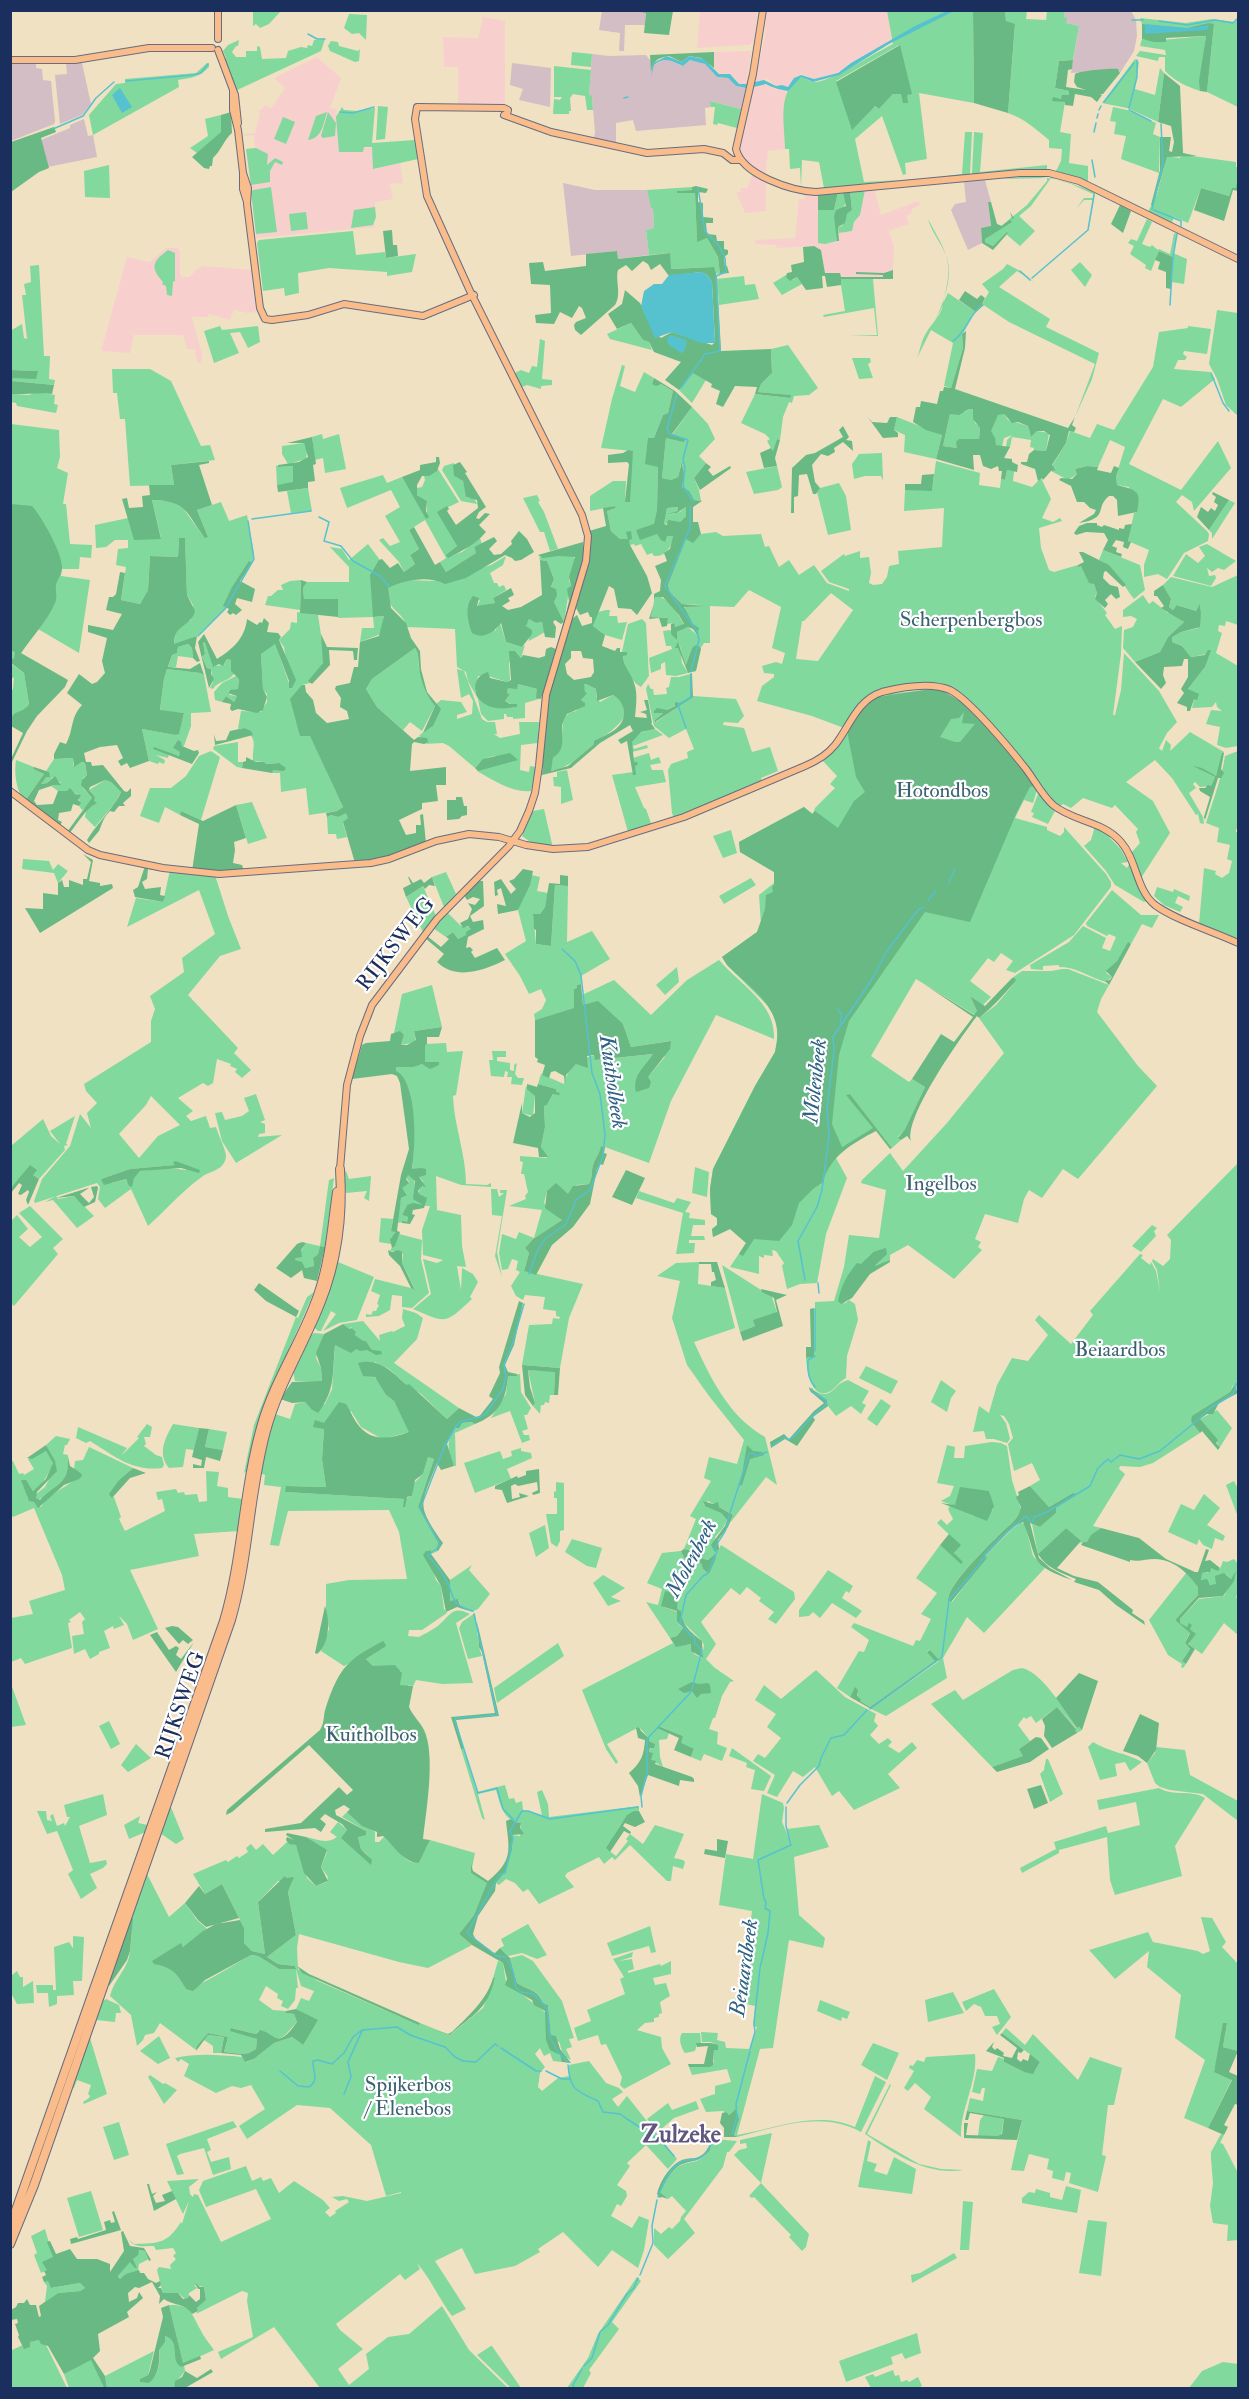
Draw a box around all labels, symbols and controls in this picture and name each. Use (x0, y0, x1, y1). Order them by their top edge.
park label: Scherpenbergbos (900, 608, 1042, 634)
park label: Hotondbos (896, 779, 988, 805)
street label: RIJKSWEG (352, 893, 442, 997)
water label: Kuitholbeek (591, 1033, 631, 1131)
water label: Molenbeek (799, 1038, 835, 1124)
park label: Ingelbos (905, 1172, 977, 1198)
park label: Beiaardbos (1074, 1338, 1166, 1364)
water label: Molenbeek (661, 1515, 725, 1603)
street label: RIJKSWEG (152, 1649, 212, 1763)
park label: Kuitholbos (325, 1723, 417, 1749)
water label: Beiaardbeek (726, 1917, 766, 2019)
park label: Spijkerbos / Elenebos (365, 2073, 451, 2123)
district label: Zulzeke (641, 2123, 721, 2151)

